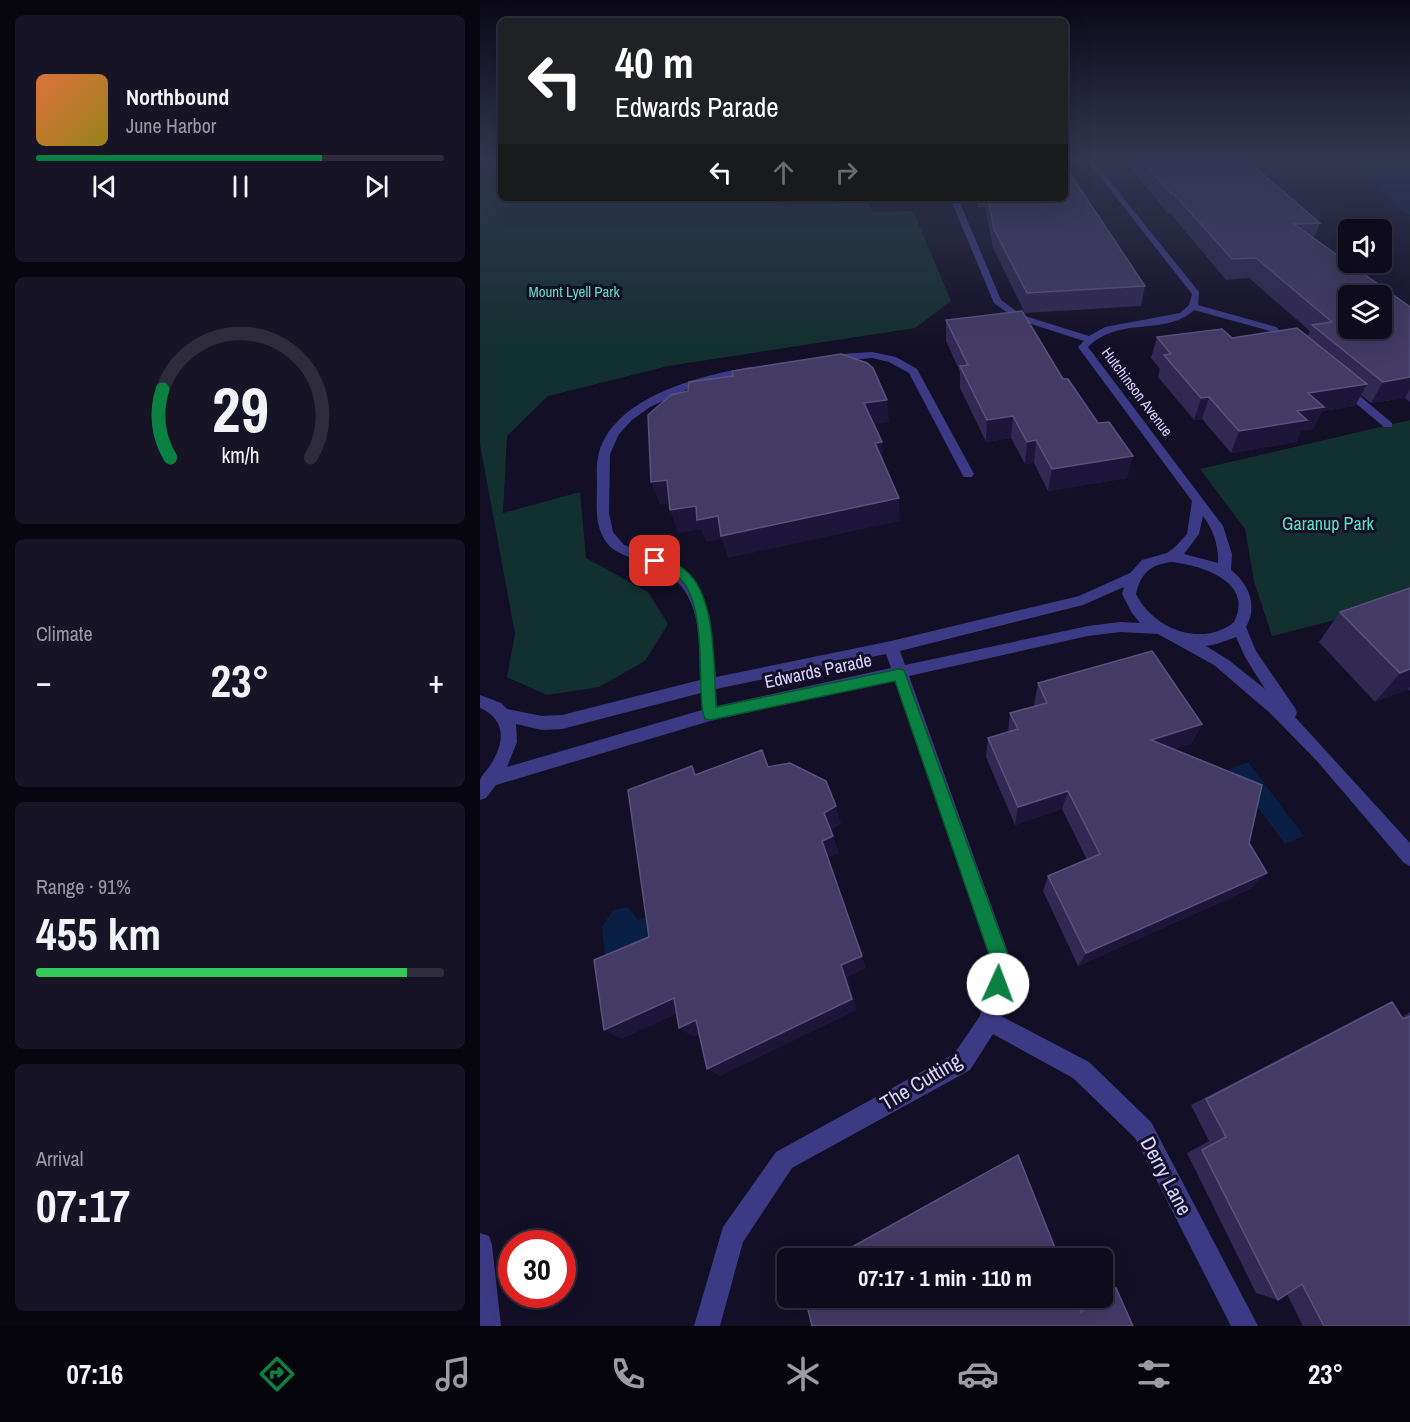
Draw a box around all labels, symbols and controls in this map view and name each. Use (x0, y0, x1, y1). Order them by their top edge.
text: 40 m (615, 35, 694, 91)
icon: left (516, 42, 594, 120)
text: Northbound (126, 82, 229, 112)
text: Edwards Parade (615, 89, 779, 125)
text: June Harbor (126, 112, 216, 139)
icon: left (704, 156, 737, 189)
icon: ahead (767, 156, 800, 189)
icon: right (830, 156, 863, 189)
icon: previous (88, 170, 121, 203)
icon: pause (224, 170, 257, 203)
icon: next (360, 170, 393, 203)
map controls (1338, 219, 1392, 339)
button: sound (1338, 219, 1392, 273)
park label: Mount Lyell Park (528, 281, 620, 302)
button: layers (1338, 285, 1392, 339)
street label: Hutchinson Avenue (1097, 343, 1178, 441)
text: 29 (212, 367, 268, 451)
text: km/h (221, 441, 259, 470)
park label: Garanup Park (1282, 511, 1375, 536)
pin (629, 535, 680, 586)
icon: arrive (638, 544, 671, 577)
text: Climate (36, 620, 93, 647)
street label: Edwards Parade (762, 647, 874, 694)
text: 23° (210, 650, 270, 711)
text: − (36, 659, 52, 703)
text: + (428, 659, 444, 703)
text: Range · 91% (36, 873, 131, 900)
text: 455 km (36, 903, 161, 964)
position arrow (966, 952, 1030, 1016)
street label: The Cutting (875, 1046, 967, 1117)
street label: Derry Lane (1134, 1131, 1199, 1220)
text: Arrival (36, 1145, 83, 1172)
text: 07:17 (36, 1175, 130, 1236)
speed limit sign: 30 (498, 1230, 576, 1308)
text: 07:17 · 1 min · 110 m (858, 1263, 1032, 1293)
icon: directions (256, 1353, 298, 1395)
icon: music (432, 1353, 474, 1395)
icon: phone (607, 1353, 649, 1395)
icon: climate (782, 1353, 824, 1395)
icon: car (957, 1353, 999, 1395)
icon: filters (1133, 1353, 1175, 1395)
text: 07:16 (67, 1356, 123, 1392)
text: 23° (1308, 1356, 1343, 1392)

